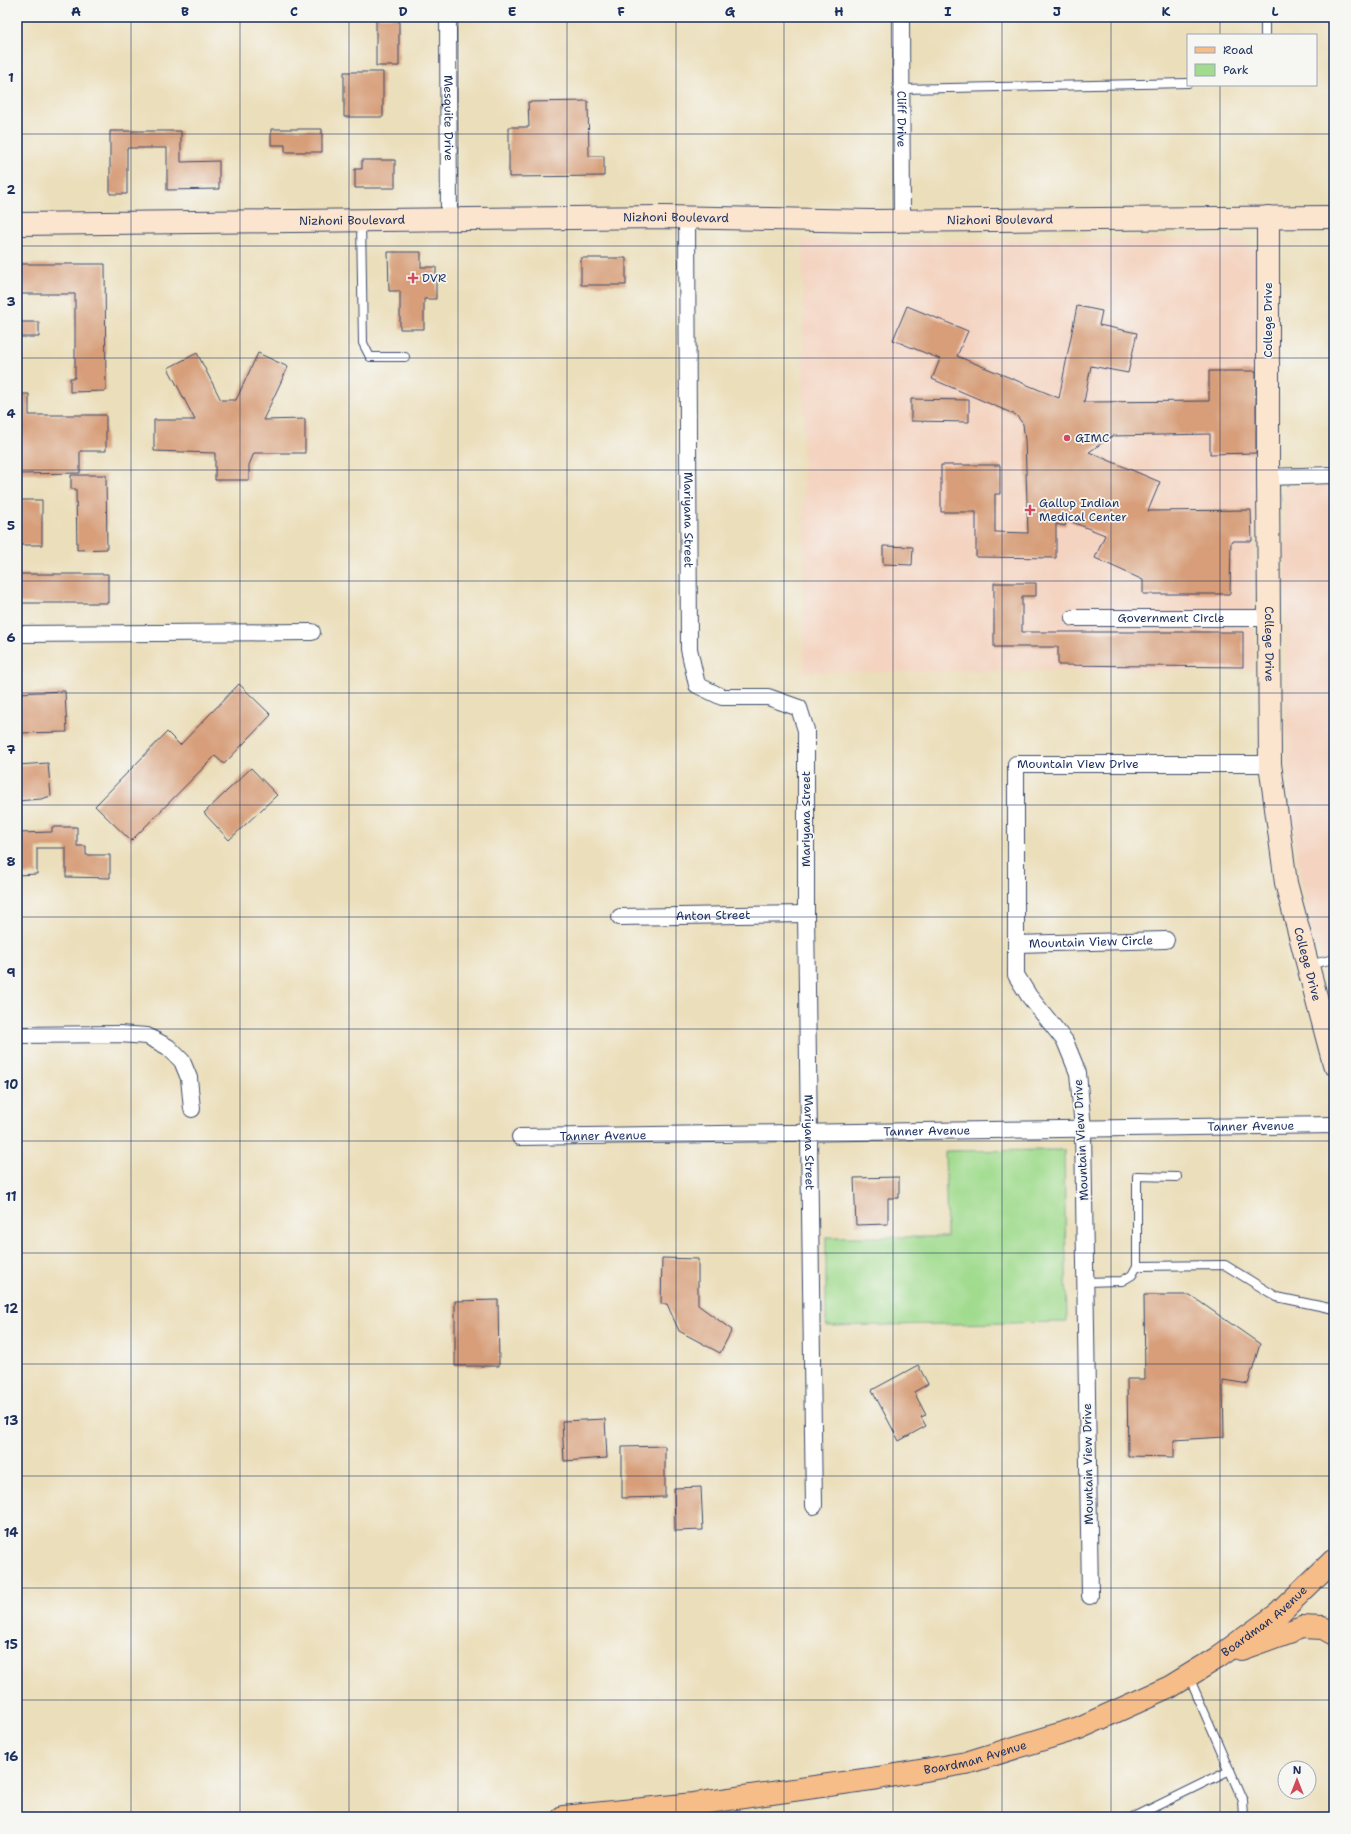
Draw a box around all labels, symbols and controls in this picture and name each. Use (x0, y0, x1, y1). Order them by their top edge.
text: A (71, 3, 81, 20)
text: B (181, 3, 189, 20)
text: C (290, 3, 298, 20)
text: D (398, 3, 408, 20)
text: E (508, 3, 517, 20)
text: F (617, 3, 625, 20)
text: G (725, 3, 736, 20)
text: H (834, 3, 844, 20)
text: I (944, 3, 952, 20)
text: J (1053, 3, 1061, 20)
text: K (1162, 3, 1171, 20)
text: L (1271, 3, 1279, 20)
legend (1187, 34, 1317, 86)
text: Road (1223, 42, 1254, 58)
text: Park (1223, 62, 1249, 78)
text: 1 (8, 69, 14, 86)
street label: Mesquite Drive (440, 75, 457, 161)
street label: Cliff Drive (893, 91, 910, 148)
text: 2 (6, 181, 16, 198)
street label: Nizhoni Boulevard (623, 209, 730, 226)
street label: Nizhoni Boulevard (947, 211, 1053, 228)
street label: Nizhoni Boulevard (299, 212, 406, 229)
place label: DVR (422, 270, 446, 286)
marker: DVR (407, 272, 419, 284)
street label: College Drive (1260, 282, 1276, 358)
text: 3 (6, 293, 16, 310)
text: 4 (6, 405, 16, 422)
place label: GIMC (1075, 430, 1109, 446)
marker: GIMC (1062, 433, 1072, 443)
street label: Mariyana Street (680, 472, 697, 568)
place label: Gallup Indian Medical Center (1039, 495, 1127, 525)
marker: Gallup Indian Medical Center (1024, 504, 1036, 516)
text: 5 (7, 517, 15, 534)
street label: College Drive (1261, 606, 1277, 682)
street label: Government Circle (1118, 610, 1225, 626)
text: 6 (6, 629, 16, 646)
text: 7 (6, 741, 16, 758)
street label: Mountain View Drive (1017, 756, 1139, 772)
street label: Mariyana Street (798, 771, 814, 867)
text: 8 (6, 853, 16, 870)
street label: Anton Street (675, 907, 751, 924)
street label: College Drive (1290, 925, 1325, 1003)
street label: Mountain View Circle (1029, 932, 1153, 952)
text: 9 (6, 964, 16, 981)
text: 10 (4, 1076, 18, 1093)
street label: Mountain View Drive (1070, 1079, 1092, 1201)
street label: Mariyana Street (800, 1094, 818, 1190)
street label: Tanner Avenue (1207, 1118, 1295, 1135)
street label: Tanner Avenue (883, 1122, 971, 1140)
street label: Tanner Avenue (559, 1127, 647, 1144)
text: 11 (5, 1188, 17, 1205)
text: 12 (4, 1300, 18, 1317)
street label: Mountain View Drive (1079, 1403, 1097, 1525)
text: 13 (4, 1412, 18, 1429)
text: 14 (4, 1524, 18, 1541)
street label: Boardman Avenue (1218, 1582, 1311, 1660)
text: 15 (4, 1636, 18, 1653)
street label: Boardman Avenue (923, 1737, 1029, 1778)
text: 16 (4, 1748, 18, 1765)
north arrow (1277, 1760, 1317, 1800)
text: N (1293, 1763, 1302, 1778)

